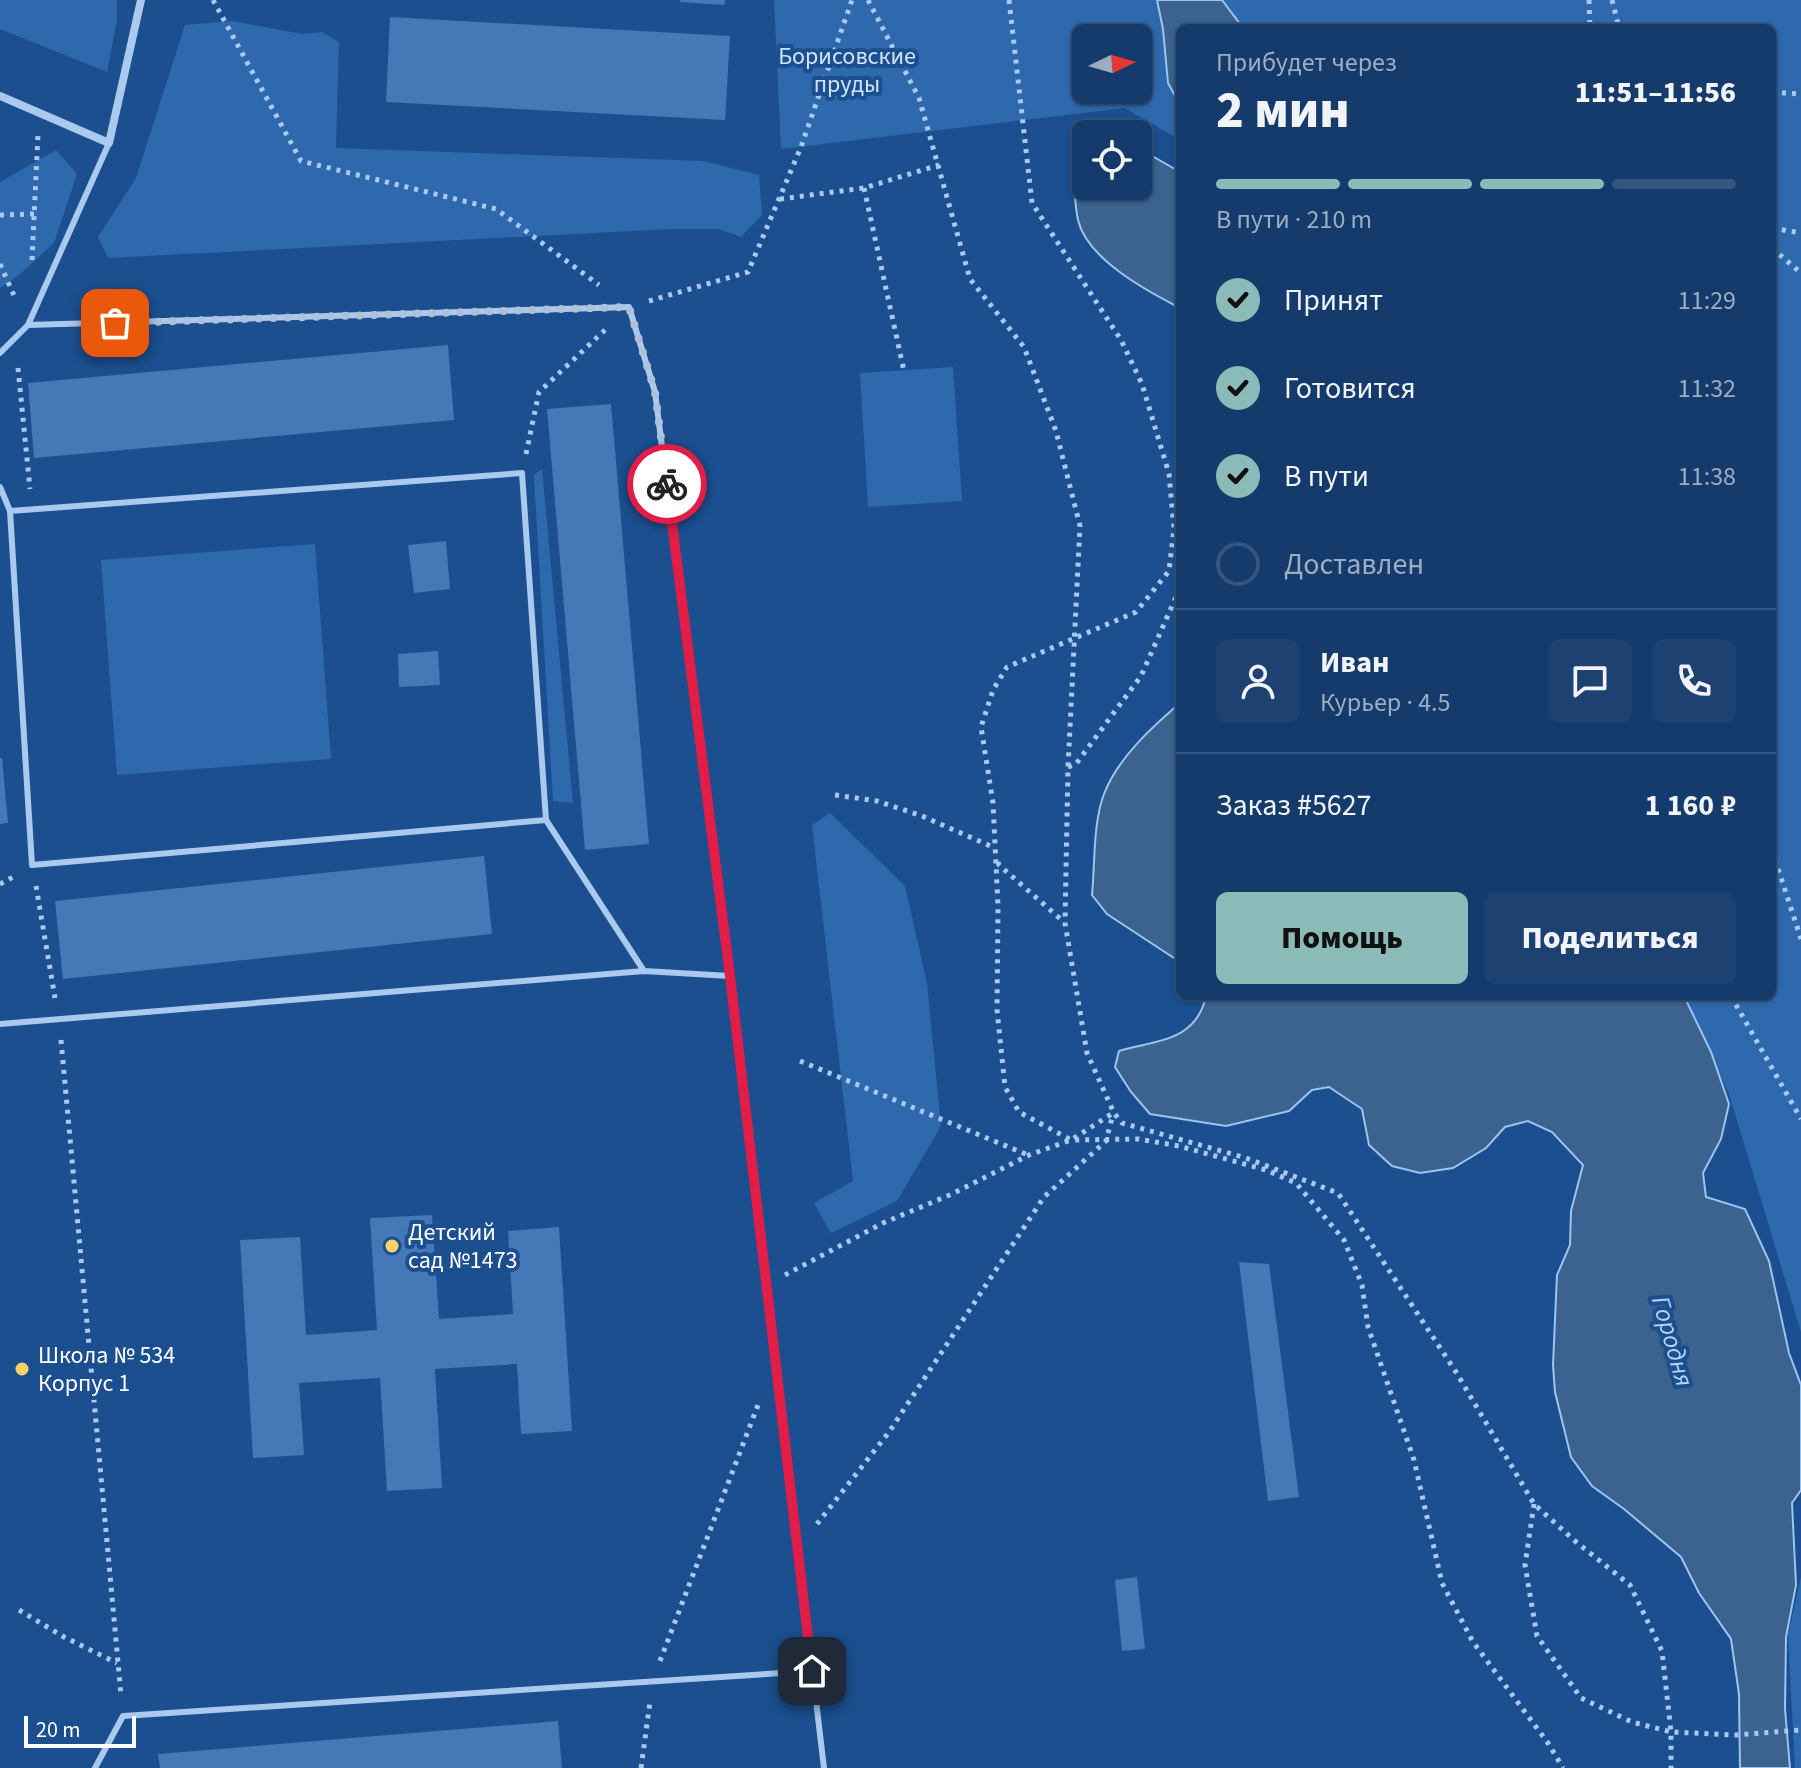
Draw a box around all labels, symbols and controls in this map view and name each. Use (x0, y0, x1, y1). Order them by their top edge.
north arrow (1072, 24, 1152, 104)
map controls (1072, 24, 1152, 200)
park label: Борисовские пруды (778, 39, 916, 102)
text: Прибудет через (1216, 44, 1397, 81)
text: 11:51–11:56 (1575, 71, 1736, 114)
text: 2 мин (1216, 74, 1350, 148)
button: locate (1072, 120, 1152, 200)
text: В пути · 210 m (1216, 201, 1372, 238)
icon: check (1216, 278, 1260, 322)
text: Принят (1284, 279, 1383, 322)
text: 11:29 (1678, 282, 1736, 319)
pin (81, 289, 149, 357)
icon: bag (93, 301, 137, 345)
icon: check (1216, 366, 1260, 410)
text: Готовится (1284, 367, 1416, 410)
text: 11:32 (1678, 370, 1736, 407)
courier (627, 444, 707, 524)
icon: check (1216, 454, 1260, 498)
text: В пути (1284, 455, 1369, 498)
text: 11:38 (1678, 458, 1736, 495)
icon: bike (645, 462, 689, 506)
text: Доставлен (1284, 543, 1424, 586)
button: person (1216, 639, 1300, 723)
button: chat (1548, 639, 1632, 723)
button: phone (1652, 639, 1736, 723)
text: Иван (1320, 641, 1389, 684)
text: Курьер · 4.5 (1320, 684, 1450, 721)
text: Заказ #5627 (1216, 784, 1372, 827)
text: 1 160 ₽ (1645, 784, 1736, 827)
button: Помощь (1216, 892, 1468, 984)
button: Поделиться (1484, 892, 1736, 984)
place label: Детский сад №1473 (408, 1215, 518, 1278)
marker: Детский сад №1473 (383, 1237, 401, 1255)
water label: Городня (1642, 1291, 1703, 1391)
place label: Школа № 534 Корпус 1 (38, 1338, 175, 1401)
marker: Школа № 534 Корпус 1 (13, 1360, 31, 1378)
pin (778, 1637, 846, 1705)
icon: home (790, 1649, 834, 1693)
scale bar (24, 1712, 136, 1748)
text: 20 m (36, 1714, 81, 1746)

